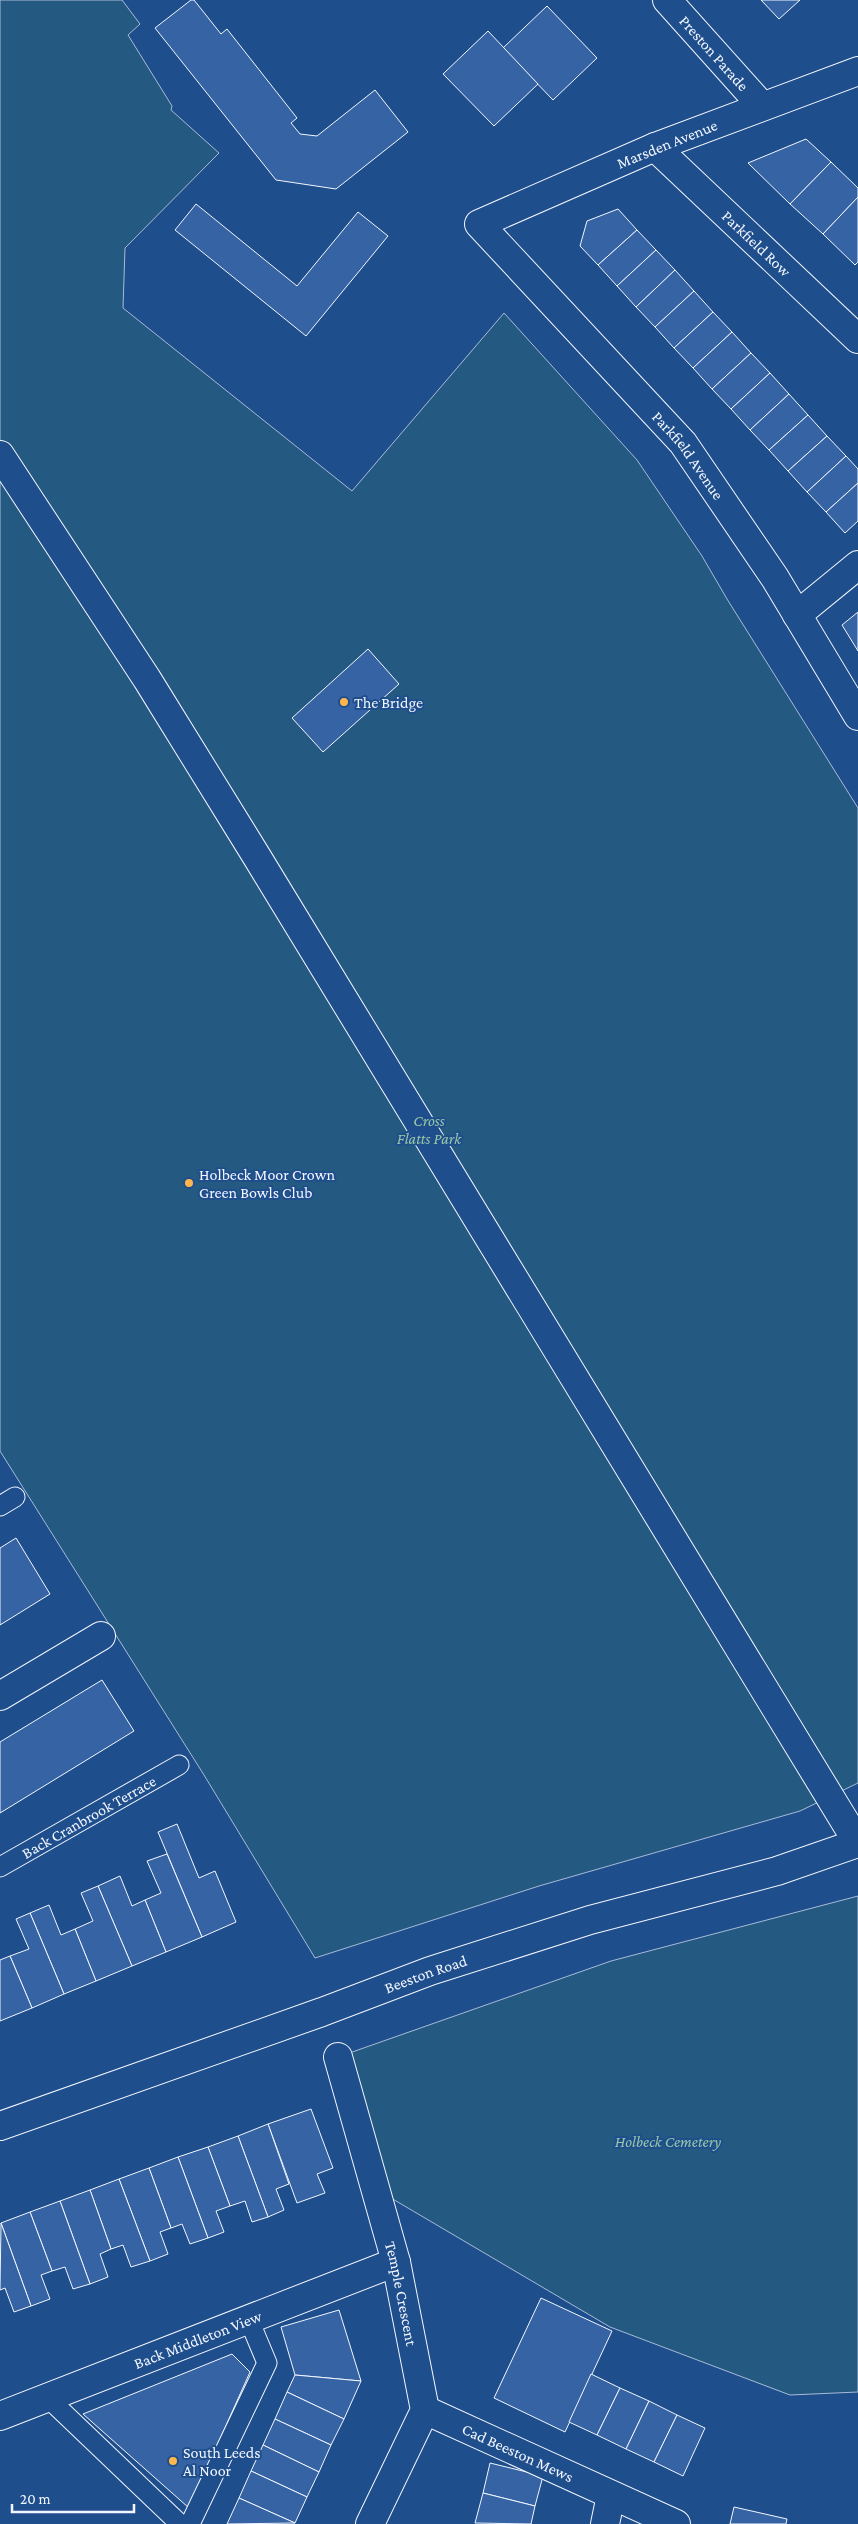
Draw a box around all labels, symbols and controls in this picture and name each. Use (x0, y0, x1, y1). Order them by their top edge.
street label: Preston Parade (676, 12, 752, 94)
street label: Marsden Avenue (614, 116, 720, 172)
street label: Parkfield Row (719, 207, 795, 280)
street label: Parkfield Avenue (649, 408, 727, 503)
place label: The Bridge (354, 694, 423, 712)
marker: The Bridge (338, 696, 350, 708)
park label: Cross Flatts Park (397, 1112, 462, 1147)
place label: Holbeck Moor Crown Green Bowls Club (199, 1166, 335, 1201)
marker: Holbeck Moor Crown Green Bowls Club (183, 1177, 195, 1189)
street label: Back Cranbrook Terrace (19, 1772, 159, 1861)
street label: Beeston Road (382, 1951, 469, 1996)
park label: Holbeck Cemetery (615, 2133, 722, 2151)
street label: Temple Crescent (382, 2239, 421, 2348)
street label: Back Middleton View (131, 2307, 264, 2372)
street label: Cad Beeston Mews (460, 2420, 576, 2485)
place label: South Leeds Al Noor (183, 2444, 261, 2479)
marker: South Leeds Al Noor (167, 2455, 179, 2467)
scale bar (12, 2482, 135, 2514)
text: 20 m (20, 2491, 51, 2507)

